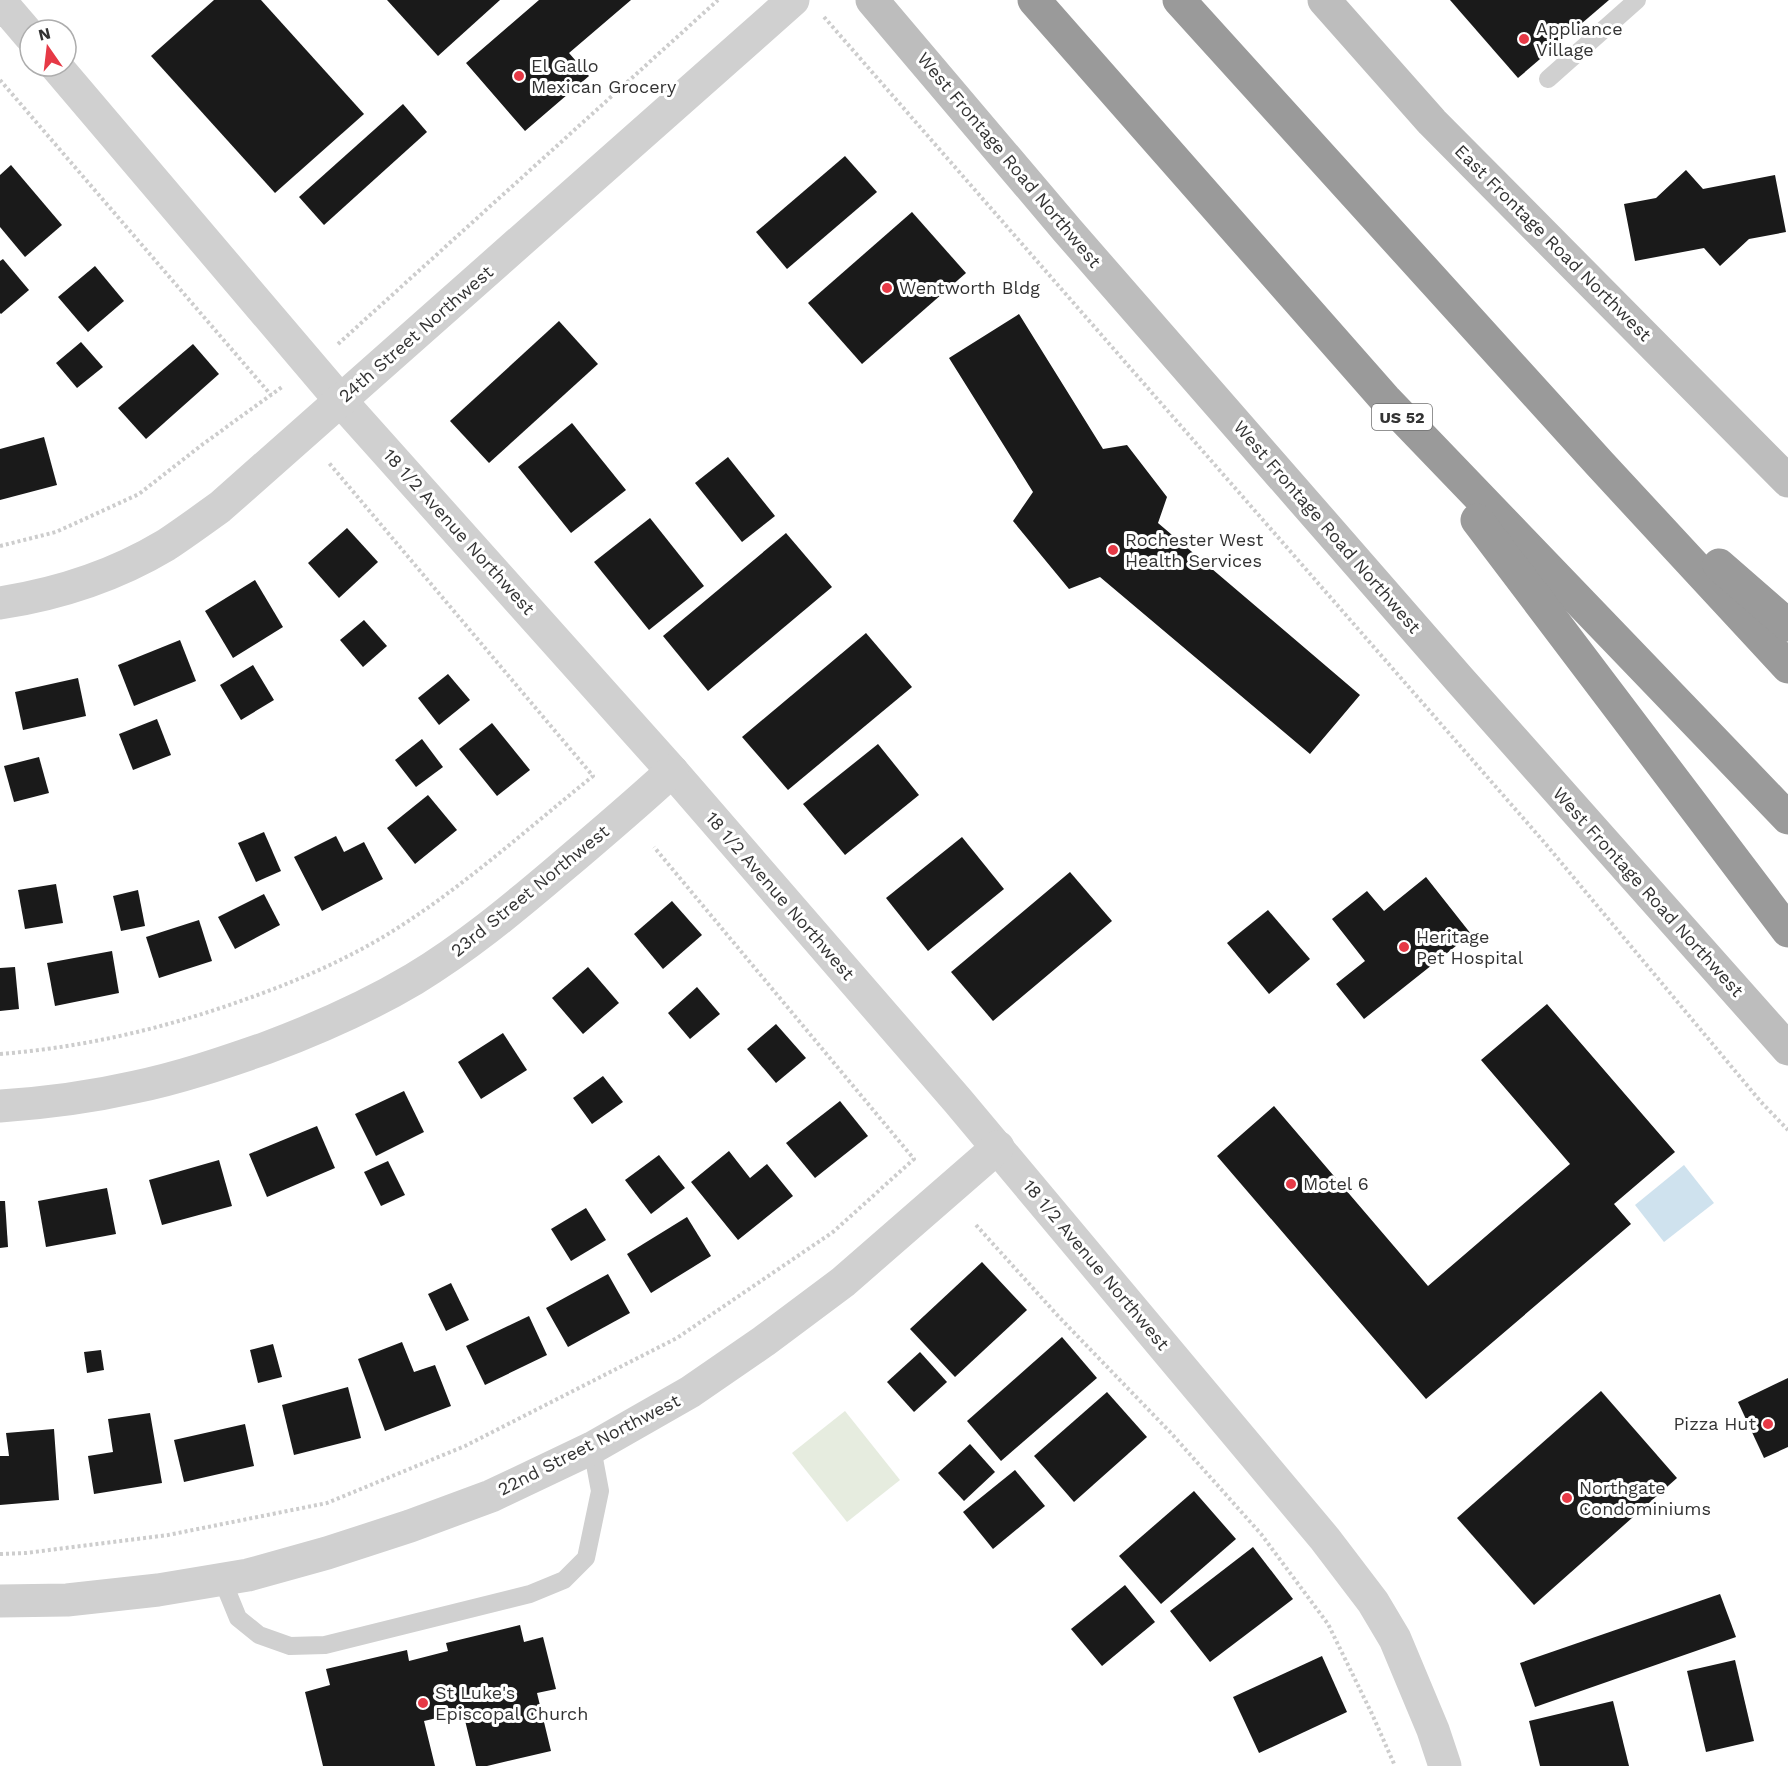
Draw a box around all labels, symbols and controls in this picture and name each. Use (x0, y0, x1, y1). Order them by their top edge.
north arrow (18, 18, 78, 78)
place label: Appliance Village (1536, 18, 1623, 60)
text: N (36, 23, 53, 45)
marker: Appliance Village (1517, 32, 1531, 46)
street label: West Frontage Road Northwest (913, 48, 1106, 272)
place label: El Gallo Mexican Grocery (531, 55, 677, 97)
marker: El Gallo Mexican Grocery (512, 69, 526, 83)
street label: East Frontage Road Northwest (1451, 140, 1656, 346)
street label: 24th Street Northwest (334, 261, 497, 406)
place label: Wentworth Bldg (899, 277, 1040, 298)
marker: Wentworth Bldg (880, 281, 894, 295)
road number: US 52 (1372, 404, 1432, 430)
street label: West Frontage Road Northwest (1229, 416, 1426, 638)
street label: 18 1/2 Avenue Northwest (379, 444, 540, 619)
place label: Rochester West Health Services (1125, 529, 1264, 571)
marker: Rochester West Health Services (1106, 543, 1120, 557)
street label: West Frontage Road Northwest (1549, 783, 1748, 1001)
street label: 18 1/2 Avenue Northwest (702, 807, 859, 984)
street label: 23rd Street Northwest (446, 820, 613, 961)
place label: Heritage Pet Hospital (1416, 926, 1524, 968)
marker: Heritage Pet Hospital (1397, 940, 1411, 954)
place label: Motel 6 (1303, 1173, 1369, 1194)
street label: 18 1/2 Avenue Northwest (1019, 1175, 1174, 1354)
marker: Motel 6 (1284, 1177, 1298, 1191)
street label: 22nd Street Northwest (494, 1389, 684, 1500)
place label: Pizza Hut (1673, 1413, 1756, 1434)
marker: Pizza Hut (1761, 1417, 1775, 1431)
place label: Northgate Condominiums (1579, 1477, 1711, 1519)
marker: Northgate Condominiums (1560, 1491, 1574, 1505)
place label: St Luke's Episcopal Church (435, 1682, 588, 1724)
marker: St Luke's Episcopal Church (416, 1696, 430, 1710)

